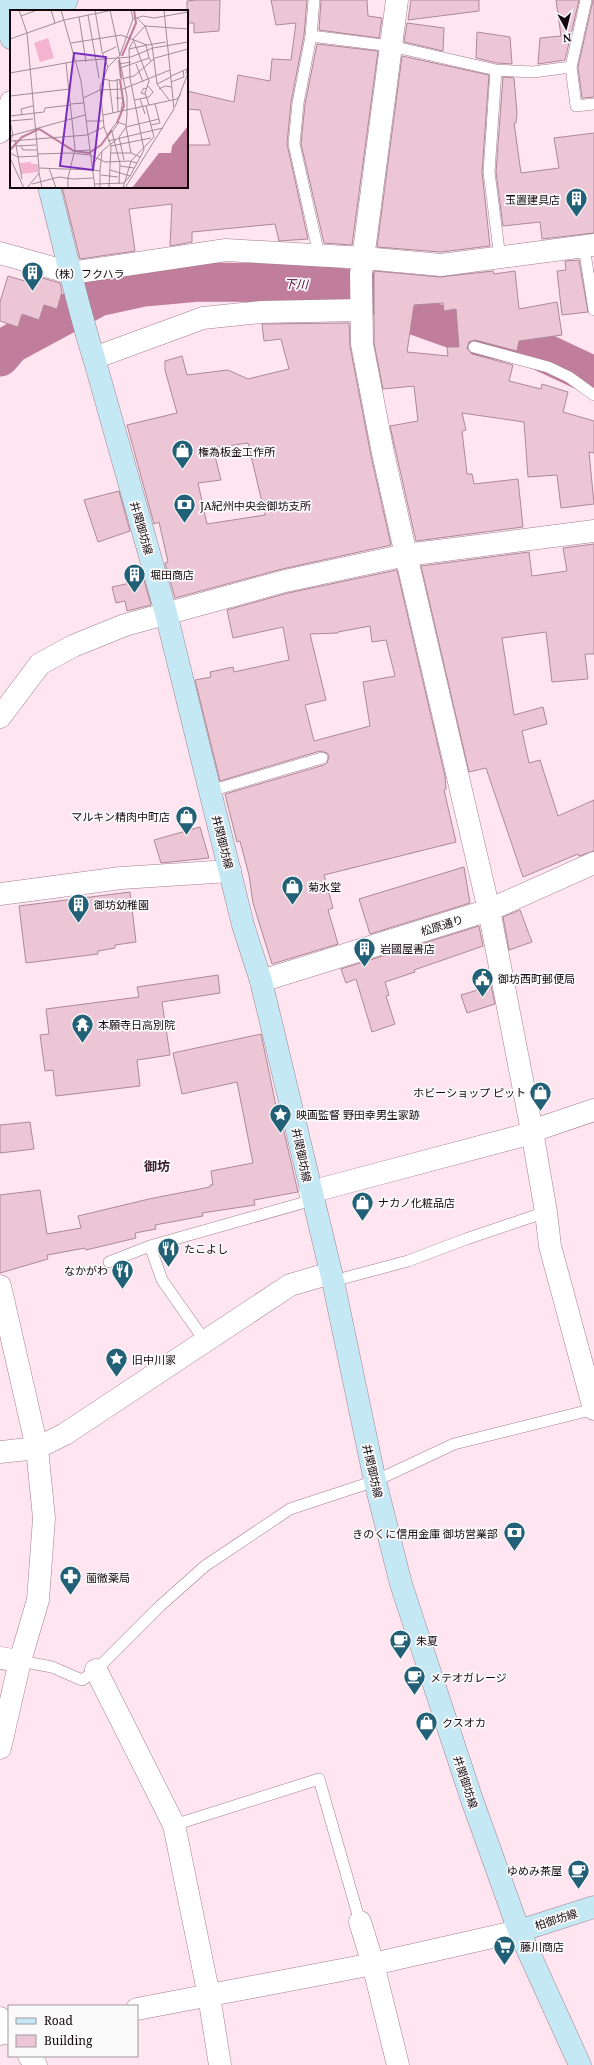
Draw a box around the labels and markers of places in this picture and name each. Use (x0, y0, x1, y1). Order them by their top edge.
building icon: 玉置建具店 (563, 186, 589, 219)
place label: 玉置建具店 (505, 192, 560, 207)
building icon: （株）フクハラ (20, 260, 46, 293)
place label: （株）フクハラ (48, 266, 124, 281)
shop icon: 権為板金工作所 (170, 438, 196, 471)
place label: 権為板金工作所 (198, 444, 276, 459)
bank icon: JA紀州中央会御坊支所 (171, 492, 197, 525)
place label: JA紀州中央会御坊支所 (199, 498, 312, 513)
building icon: 堀田商店 (121, 561, 147, 594)
place label: 堀田商店 (150, 567, 194, 582)
shop icon: マルキン精肉中町店 (173, 803, 199, 836)
place label: マルキン精肉中町店 (71, 809, 170, 824)
shop icon: 菊水堂 (280, 873, 306, 906)
place label: 菊水堂 (308, 879, 341, 894)
building icon: 御坊幼稚園 (65, 891, 91, 924)
place label: 御坊幼稚園 (93, 897, 149, 912)
building icon: 岩國屋書店 (351, 935, 377, 968)
place label: 岩國屋書店 (380, 941, 435, 956)
public building icon: 御坊西町郵便局 (470, 965, 496, 998)
place label: 御坊西町郵便局 (497, 971, 575, 986)
temple icon: 本願寺日高別院 (69, 1011, 95, 1044)
place label: 本願寺日高別院 (98, 1017, 175, 1032)
shop icon: ホビーショップ ピット (528, 1079, 554, 1112)
place label: ホビーショップ ピット (413, 1085, 526, 1100)
place icon: 映画監督 野田幸男生家跡 (267, 1101, 293, 1134)
place label: 映画監督 野田幸男生家跡 (296, 1107, 420, 1122)
shop icon: ナカノ化粧品店 (349, 1189, 375, 1222)
place label: ナカノ化粧品店 (378, 1195, 455, 1210)
restaurant icon: たこよし (156, 1235, 182, 1268)
place label: たこよし (184, 1241, 228, 1256)
restaurant icon: なかがわ (110, 1257, 136, 1290)
place label: なかがわ (64, 1263, 108, 1278)
place icon: 旧中川家 (103, 1346, 129, 1379)
place label: 旧中川家 (132, 1352, 176, 1367)
bank icon: きのくに信用金庫 御坊営業部 (501, 1520, 527, 1553)
place label: きのくに信用金庫 御坊営業部 (352, 1526, 498, 1541)
pharmacy icon: 薗徹薬局 (58, 1564, 84, 1597)
place label: 薗徹薬局 (86, 1570, 130, 1585)
cafe icon: 朱夏 (388, 1627, 414, 1660)
place label: 朱夏 (416, 1633, 438, 1648)
cafe icon: メテオガレージ (402, 1664, 428, 1697)
place label: メテオガレージ (430, 1670, 507, 1685)
shop icon: クスオカ (413, 1709, 439, 1742)
place label: クスオカ (442, 1715, 486, 1730)
cafe icon: ゆめみ茶屋 (565, 1857, 591, 1890)
place label: ゆめみ茶屋 (507, 1863, 562, 1878)
supermarket icon: 藤川商店 (491, 1933, 517, 1966)
place label: 藤川商店 (520, 1939, 564, 1954)

